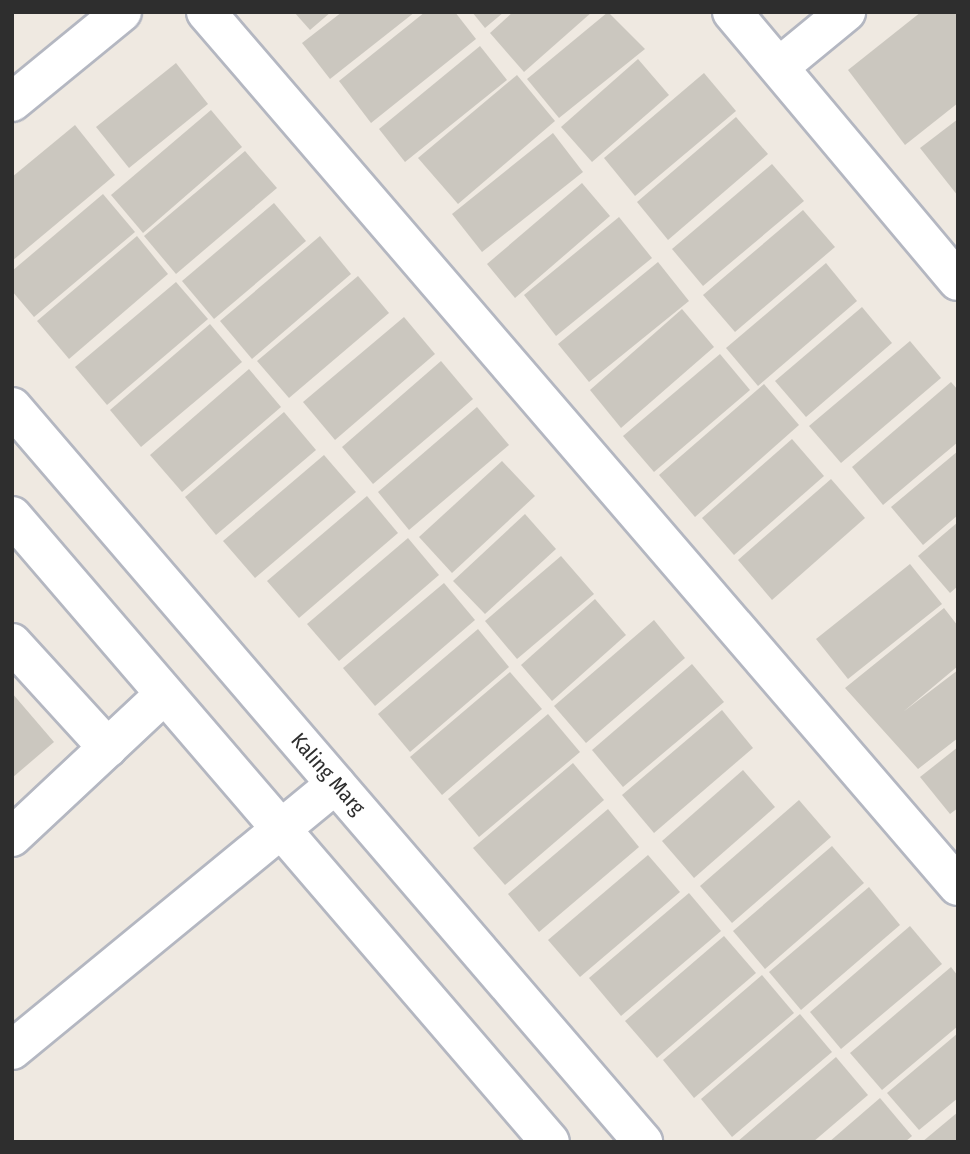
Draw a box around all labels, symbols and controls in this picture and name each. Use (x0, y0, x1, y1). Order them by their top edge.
street label: Kaling Marg (286, 728, 370, 820)

